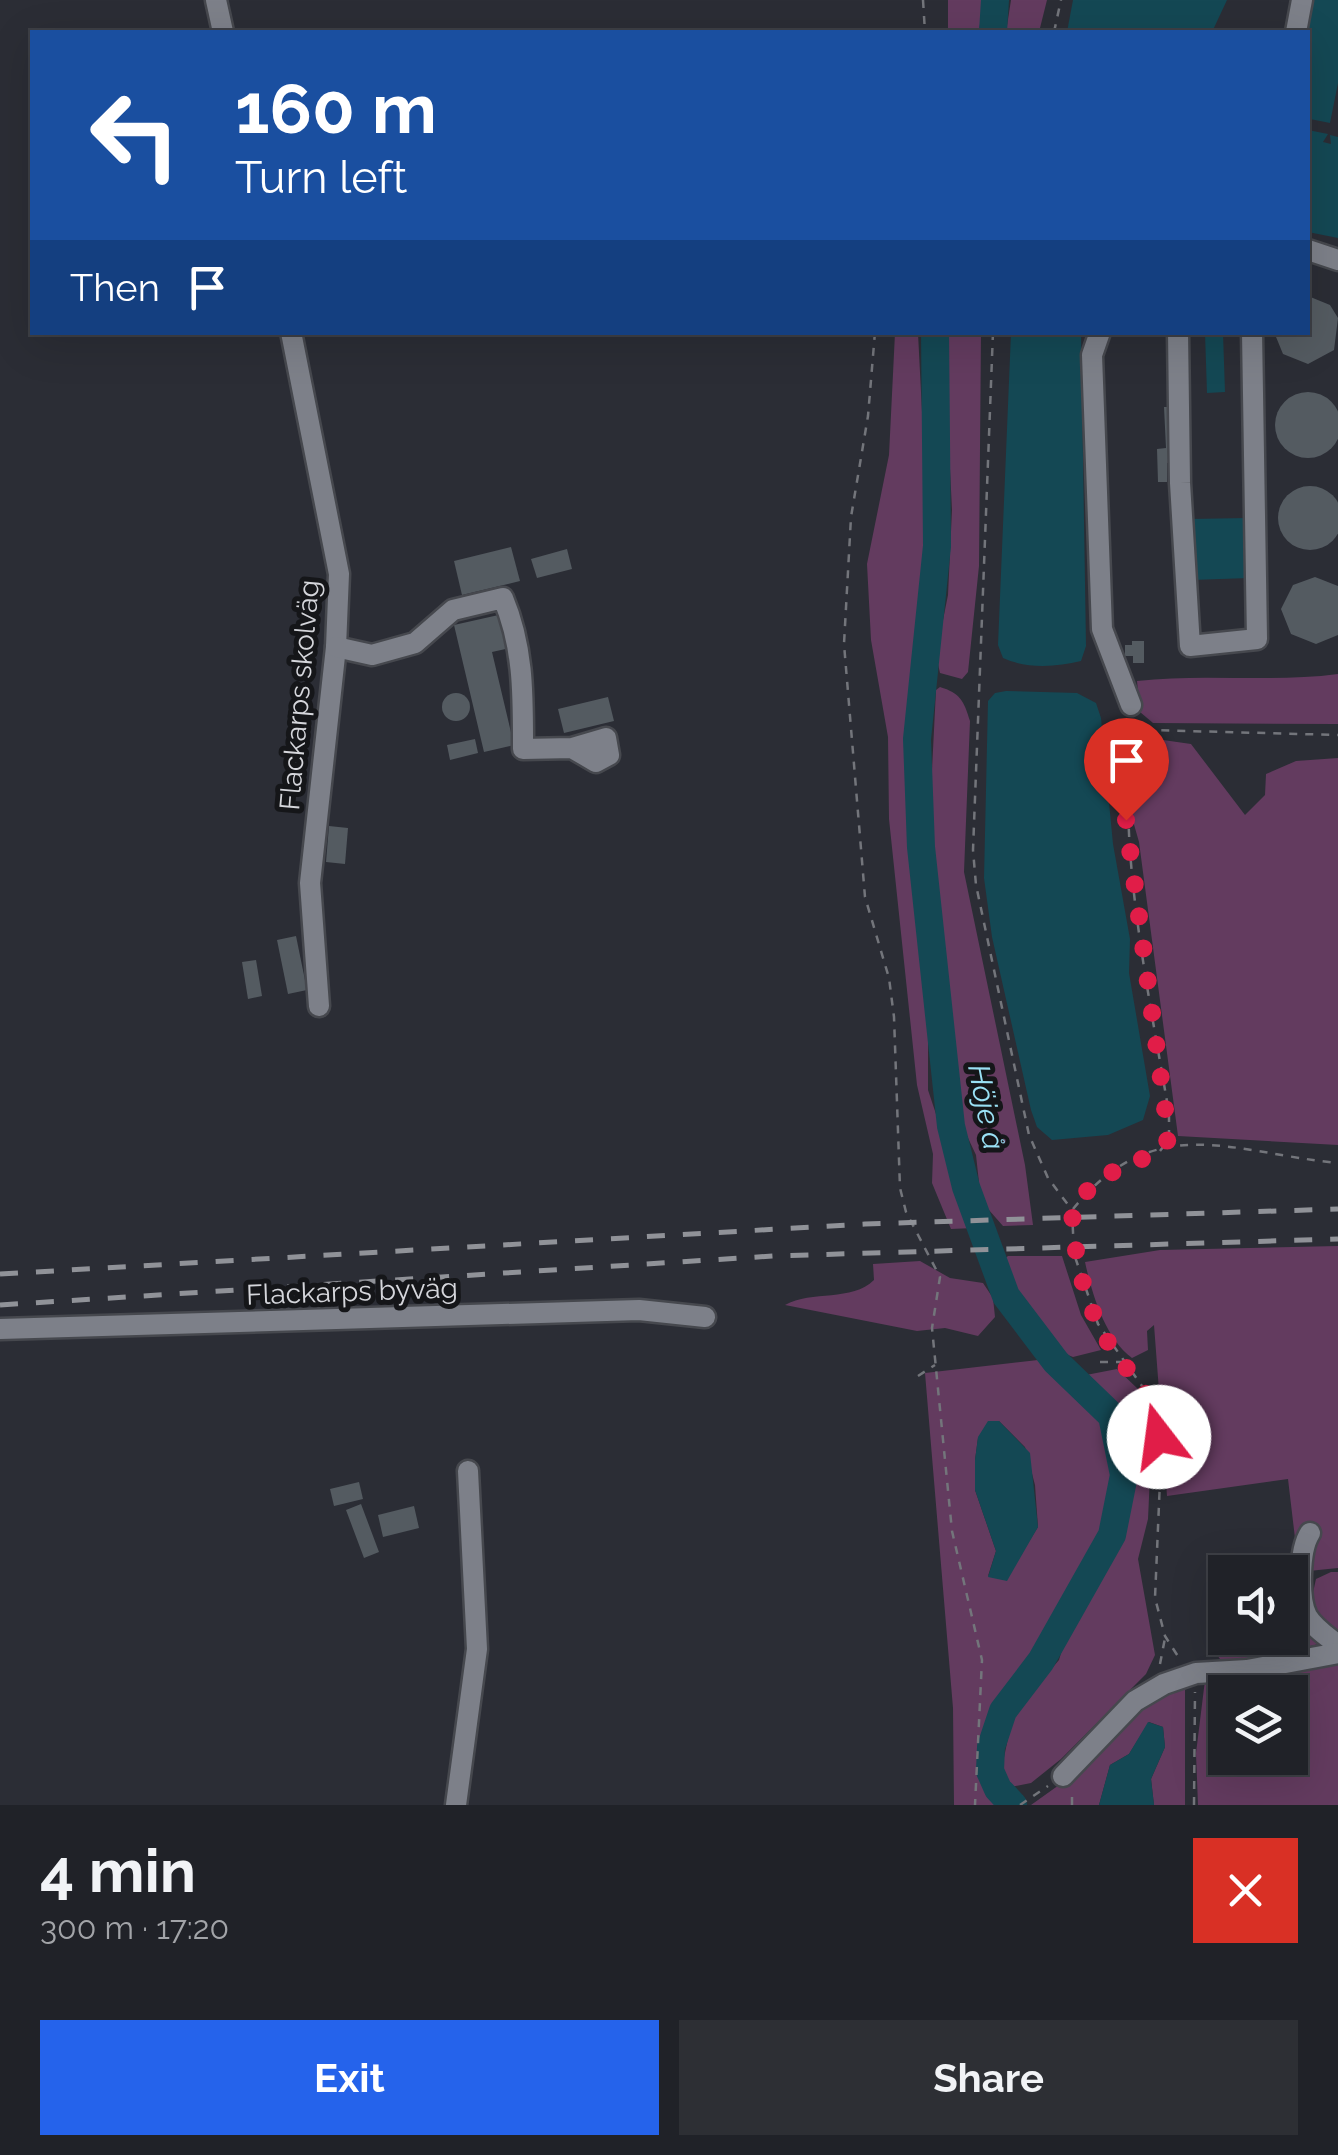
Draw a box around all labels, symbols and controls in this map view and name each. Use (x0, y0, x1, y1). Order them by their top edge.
text: 160 m (235, 67, 437, 149)
icon: left (70, 70, 200, 200)
text: Turn left (235, 151, 407, 204)
icon: arrive (180, 260, 235, 315)
text: Then (70, 265, 160, 310)
street label: Flackarps skolväg (273, 579, 326, 812)
pin (1084, 718, 1169, 821)
icon: arrive (1099, 733, 1154, 788)
water label: Höje å (961, 1061, 1012, 1153)
street label: Flackarps byväg (246, 1271, 458, 1312)
position arrow (1107, 1385, 1211, 1489)
map controls (1208, 1555, 1308, 1775)
button: sound (1208, 1555, 1308, 1655)
button: layers (1208, 1675, 1308, 1775)
text: 4 min (40, 1836, 196, 1906)
button: close (1193, 1838, 1298, 1943)
text: 300 m · 17:20 (40, 1909, 229, 1946)
button: Exit (40, 2020, 659, 2135)
button: Share (679, 2020, 1298, 2135)

